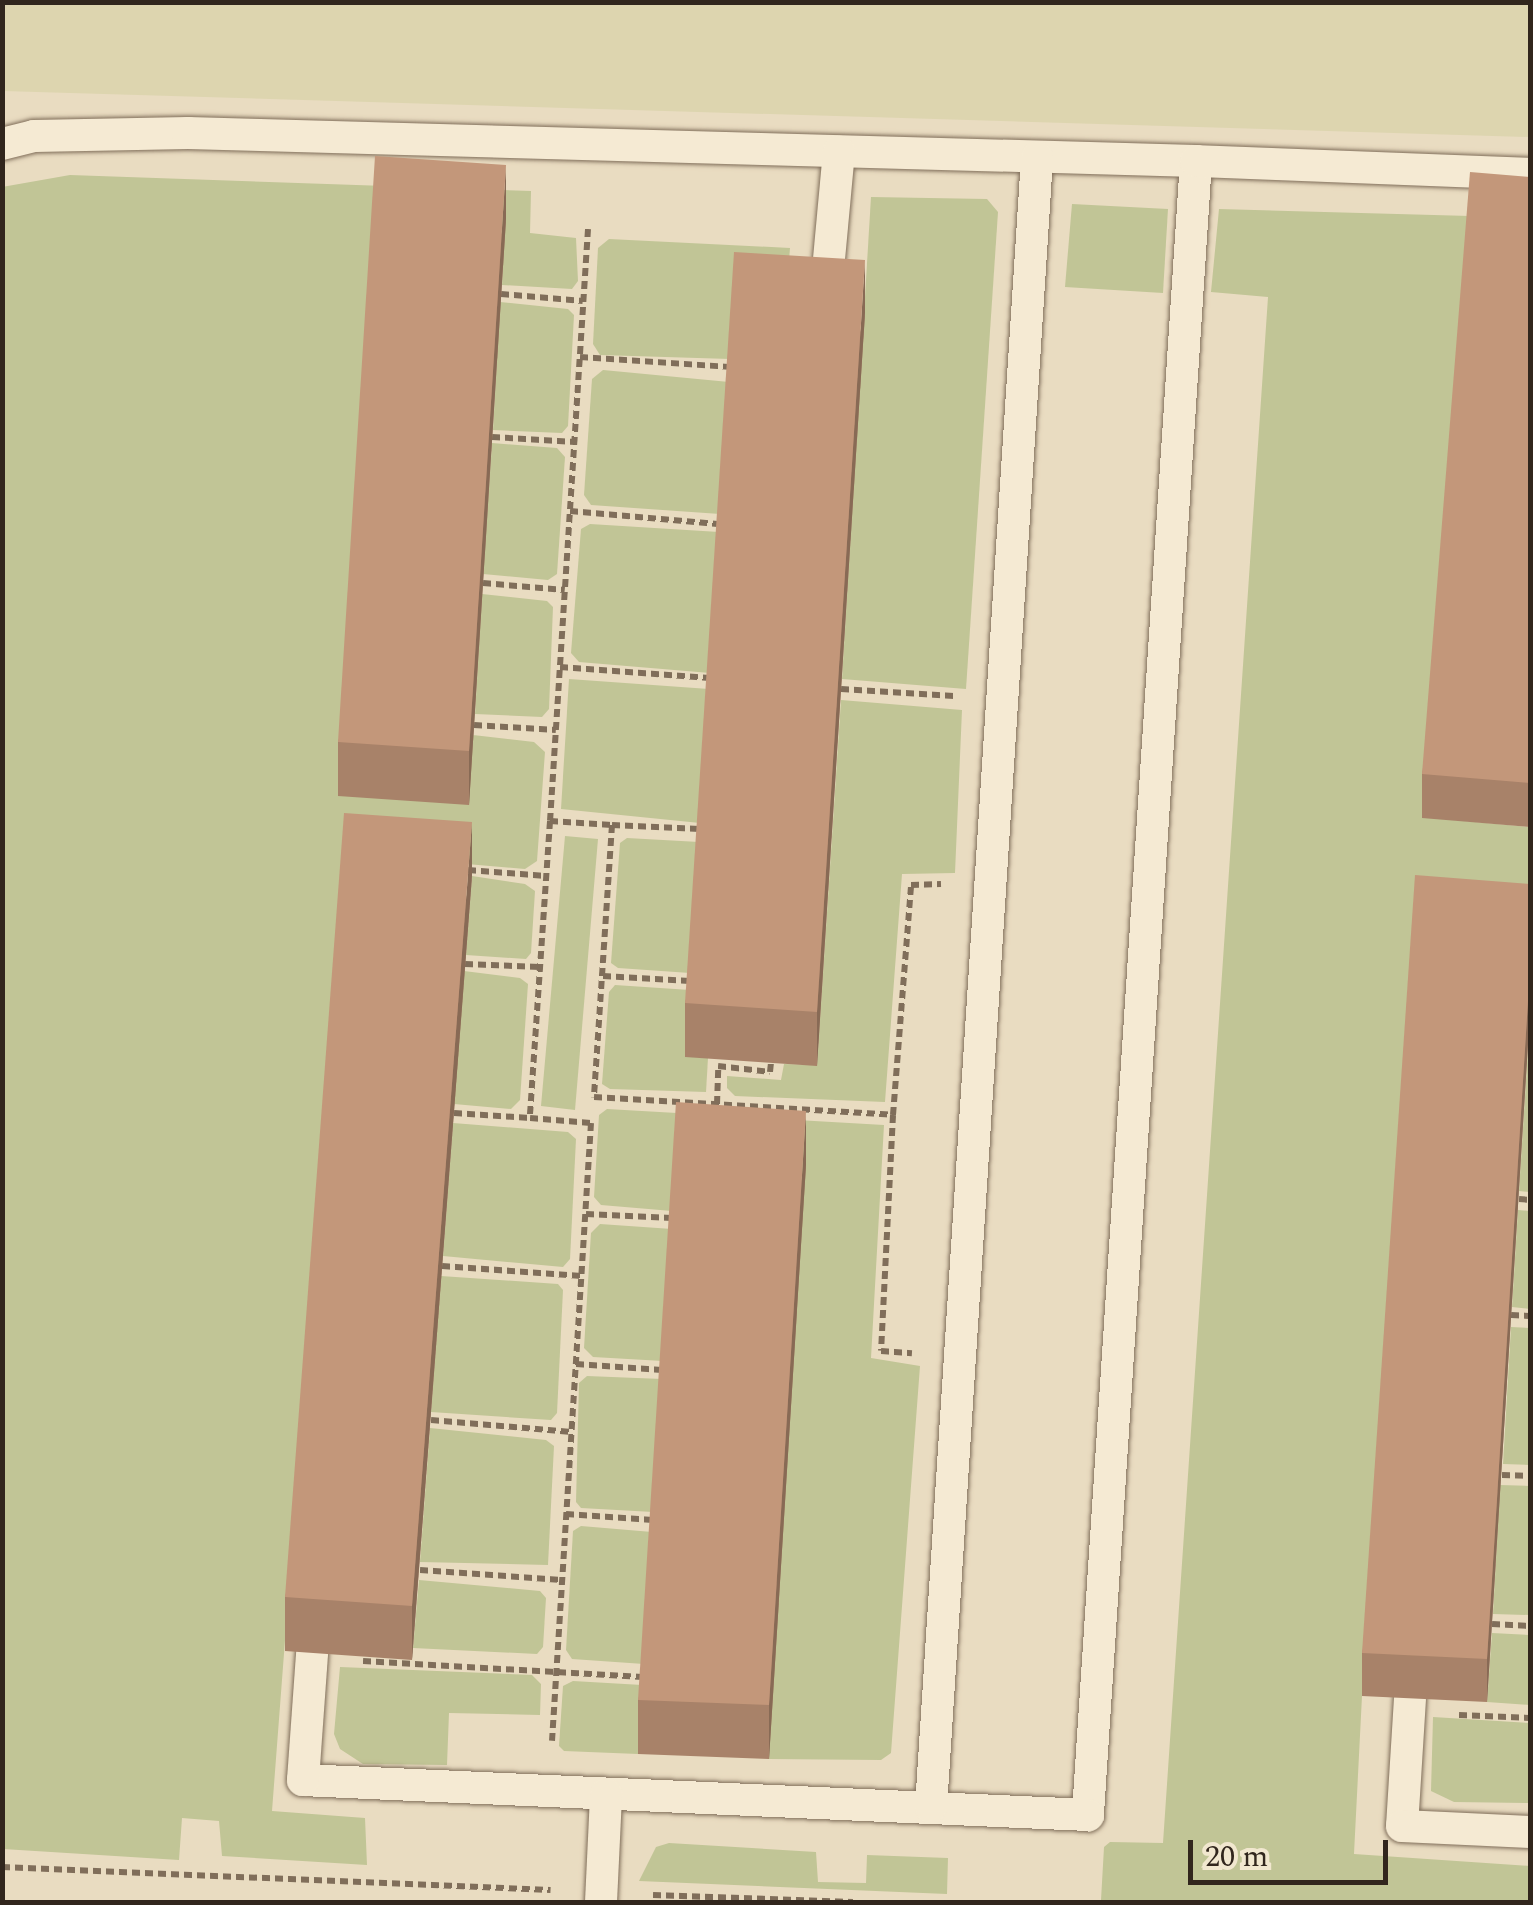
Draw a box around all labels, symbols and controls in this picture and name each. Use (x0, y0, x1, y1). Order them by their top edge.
scale bar (1193, 1820, 1393, 1882)
text: 20 m (1205, 1834, 1268, 1880)

